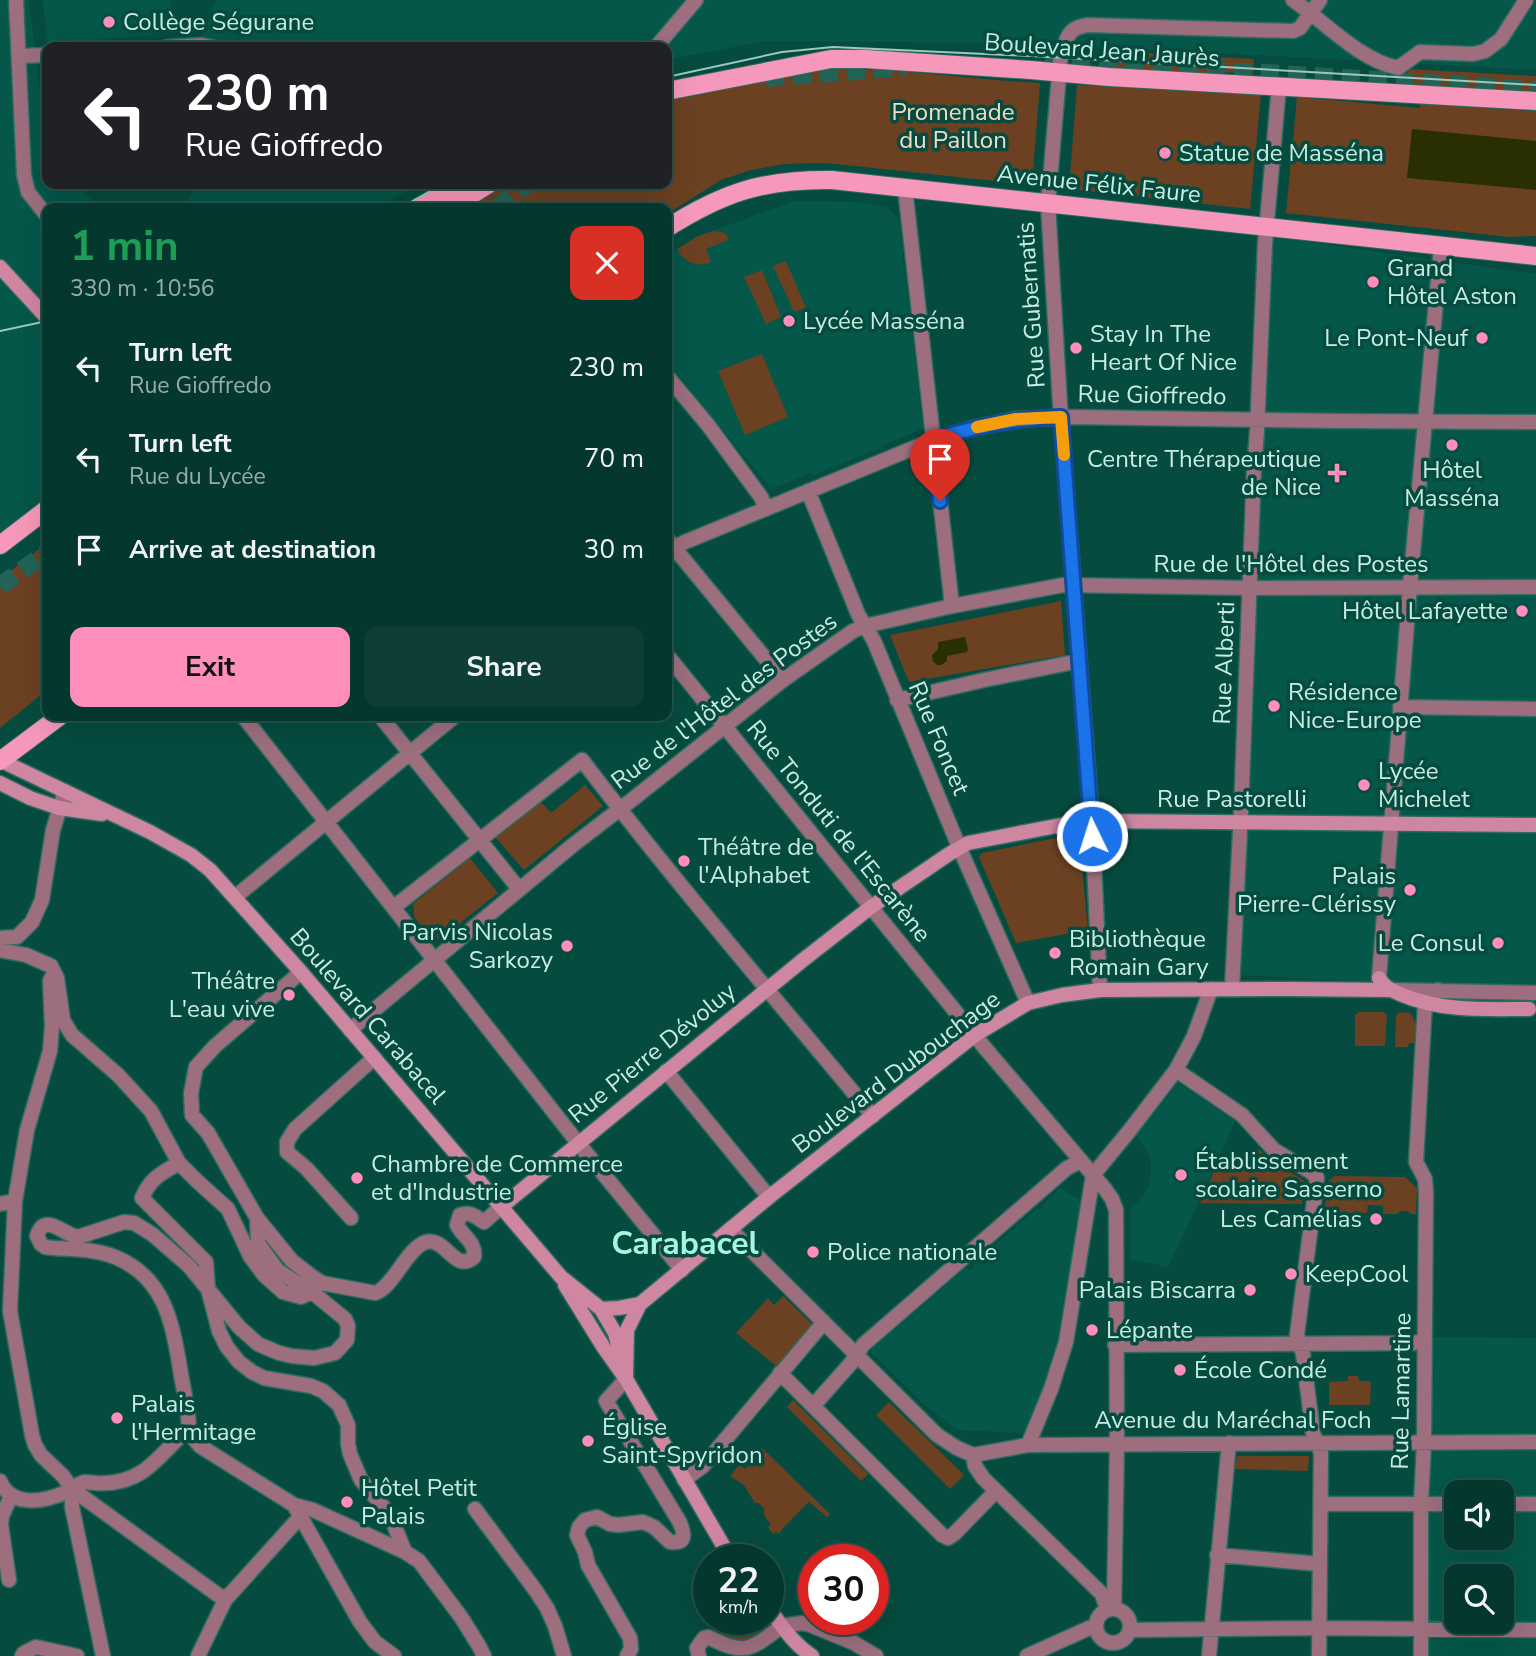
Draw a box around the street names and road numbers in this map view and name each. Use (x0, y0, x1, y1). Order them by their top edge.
street label: Boulevard Jean Jaurès (983, 26, 1221, 74)
street label: Avenue Félix Faure (995, 157, 1203, 211)
street label: Rue Gubernatis (1009, 221, 1053, 389)
street label: Rue Gioffredo (1077, 378, 1227, 412)
street label: Rue de l'Hôtel des Postes (1153, 548, 1429, 580)
street label: Rue Alberti (1206, 601, 1242, 725)
street label: Rue de l'Hôtel des Postes (604, 605, 844, 797)
street label: Rue Foncet (901, 676, 977, 800)
street label: Rue Tonduti de l'Escarène (739, 713, 939, 949)
street label: Rue Pastorelli (1157, 783, 1307, 815)
street label: Boulevard Carabacel (283, 921, 453, 1111)
street label: Rue Pierre Dévoluy (562, 975, 743, 1131)
street label: Boulevard Dubouchage (786, 983, 1006, 1161)
street label: Rue Lamartine (1384, 1312, 1418, 1470)
street label: Avenue du Maréchal Foch (1094, 1404, 1372, 1436)

